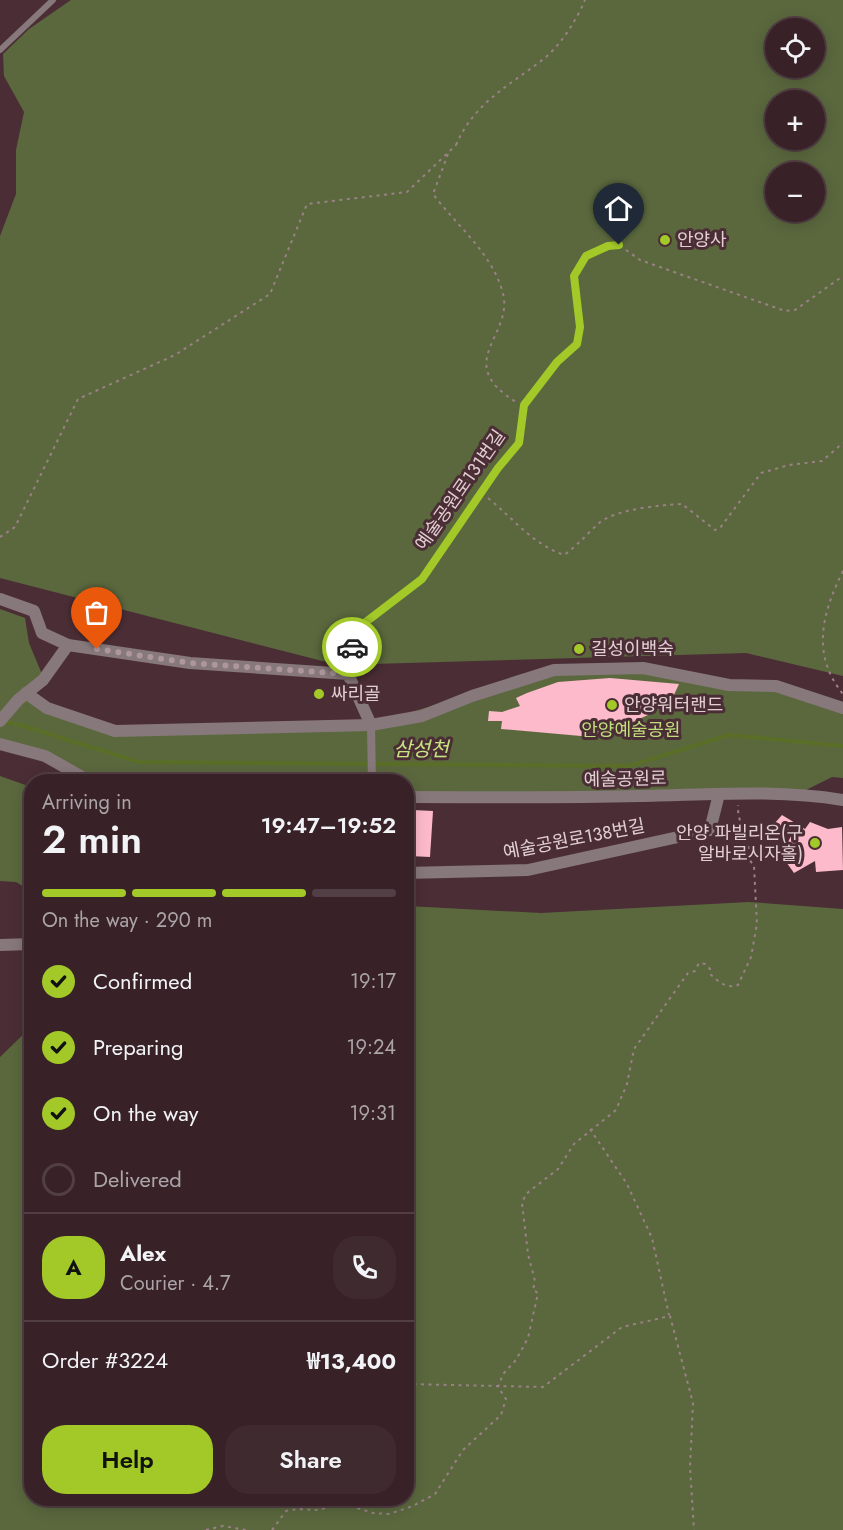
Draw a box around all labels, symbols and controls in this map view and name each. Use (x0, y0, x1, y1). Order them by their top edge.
map controls (765, 18, 825, 222)
button: locate (765, 18, 825, 78)
button: + (765, 90, 825, 150)
button: − (765, 162, 825, 222)
pin (593, 183, 644, 245)
icon: home (602, 192, 635, 225)
place label: 안양사 (677, 227, 727, 253)
marker: 안양사 (658, 233, 672, 247)
street label: 예술공원로131번길 (409, 424, 511, 556)
pin (71, 587, 122, 649)
icon: bag (80, 596, 113, 629)
courier (322, 617, 382, 677)
icon: car (336, 631, 369, 664)
place label: 길성이백숙 (591, 636, 674, 662)
marker: 길성이백숙 (572, 642, 586, 656)
place label: 싸리골 (331, 681, 381, 707)
marker: 싸리골 (312, 687, 326, 701)
place label: 안양워터랜드 (624, 692, 723, 718)
marker: 안양워터랜드 (605, 698, 619, 712)
park label: 안양예술공원 (581, 717, 681, 743)
water label: 삼성천 (393, 735, 451, 764)
street label: 예술공원로 (583, 765, 667, 793)
text: Arriving in (42, 788, 132, 817)
text: 19:47–19:52 (261, 809, 396, 841)
text: 2 min (42, 811, 142, 868)
street label: 예술공원로138번길 (501, 813, 647, 865)
place label: 안양 파빌리온(구 알바로시자홀) (676, 820, 803, 867)
marker: 안양 파빌리온(구 알바로시자홀) (808, 836, 822, 850)
text: On the way · 290 m (42, 906, 212, 935)
icon: check (42, 965, 75, 998)
text: Confirmed (93, 965, 192, 997)
text: 19:17 (350, 967, 396, 996)
icon: check (42, 1031, 75, 1064)
text: Preparing (93, 1031, 184, 1063)
text: 19:24 (346, 1033, 396, 1062)
icon: check (42, 1097, 75, 1130)
text: On the way (93, 1097, 198, 1129)
text: 19:31 (350, 1099, 396, 1128)
text: Delivered (93, 1163, 182, 1195)
button: phone (333, 1236, 396, 1299)
text: Alex (120, 1237, 166, 1269)
text: A (65, 1251, 82, 1283)
text: Courier · 4.7 (120, 1269, 231, 1298)
text: Order #3224 (42, 1344, 168, 1376)
text: ₩13,400 (307, 1345, 396, 1377)
button: Help (42, 1425, 213, 1494)
button: Share (225, 1425, 396, 1494)

